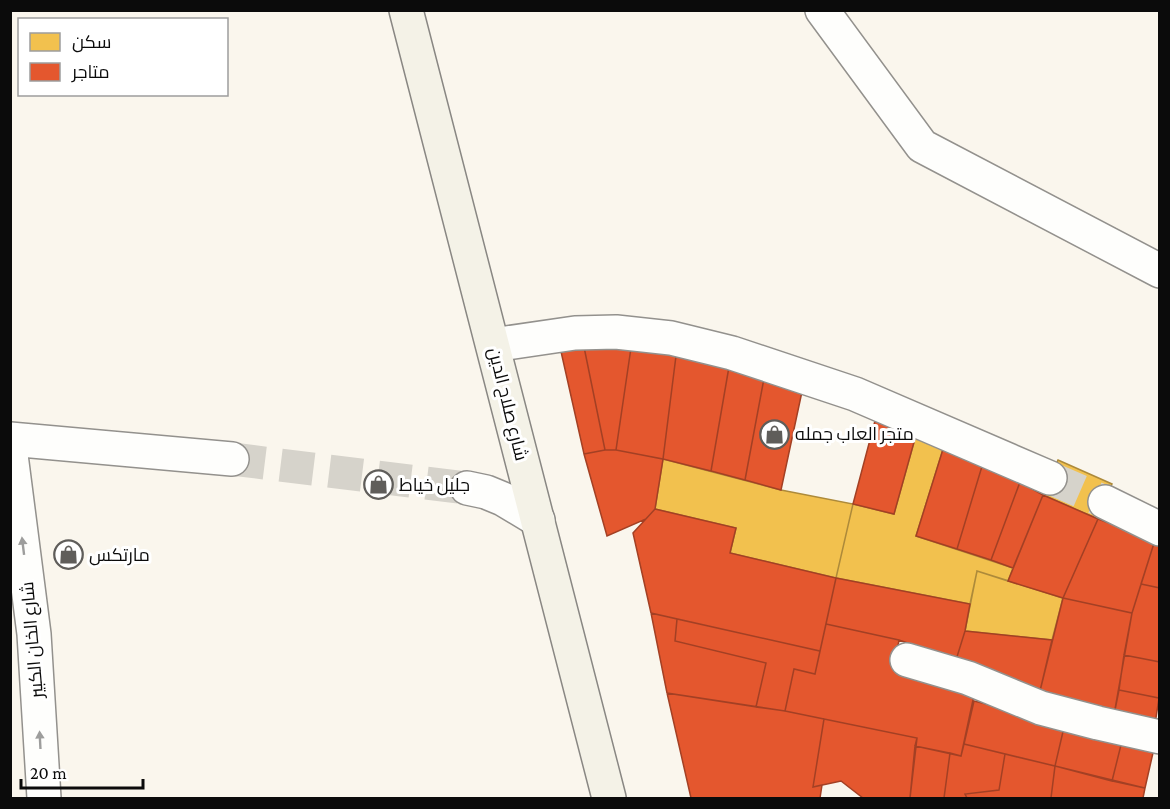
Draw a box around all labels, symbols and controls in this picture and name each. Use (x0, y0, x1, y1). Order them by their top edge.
legend (18, 18, 228, 96)
text: سكن (72, 32, 111, 53)
text: متاجر (71, 62, 110, 83)
street label: شارع صلاح الدين (482, 345, 532, 463)
shop icon: متجر العاب جمله (758, 418, 790, 450)
place label: متجر العاب جمله (795, 424, 914, 445)
shop icon: جليل خياط (362, 469, 394, 501)
place label: جليل خياط (399, 475, 470, 496)
one-way arrow (18, 536, 28, 555)
shop icon: مارتكس (52, 539, 84, 571)
place label: مارتكس (89, 545, 150, 566)
street label: شارع الخان الكبير (17, 581, 49, 700)
one-way arrow (36, 731, 45, 750)
scale bar (21, 752, 142, 790)
text: 20 m (30, 763, 67, 783)

